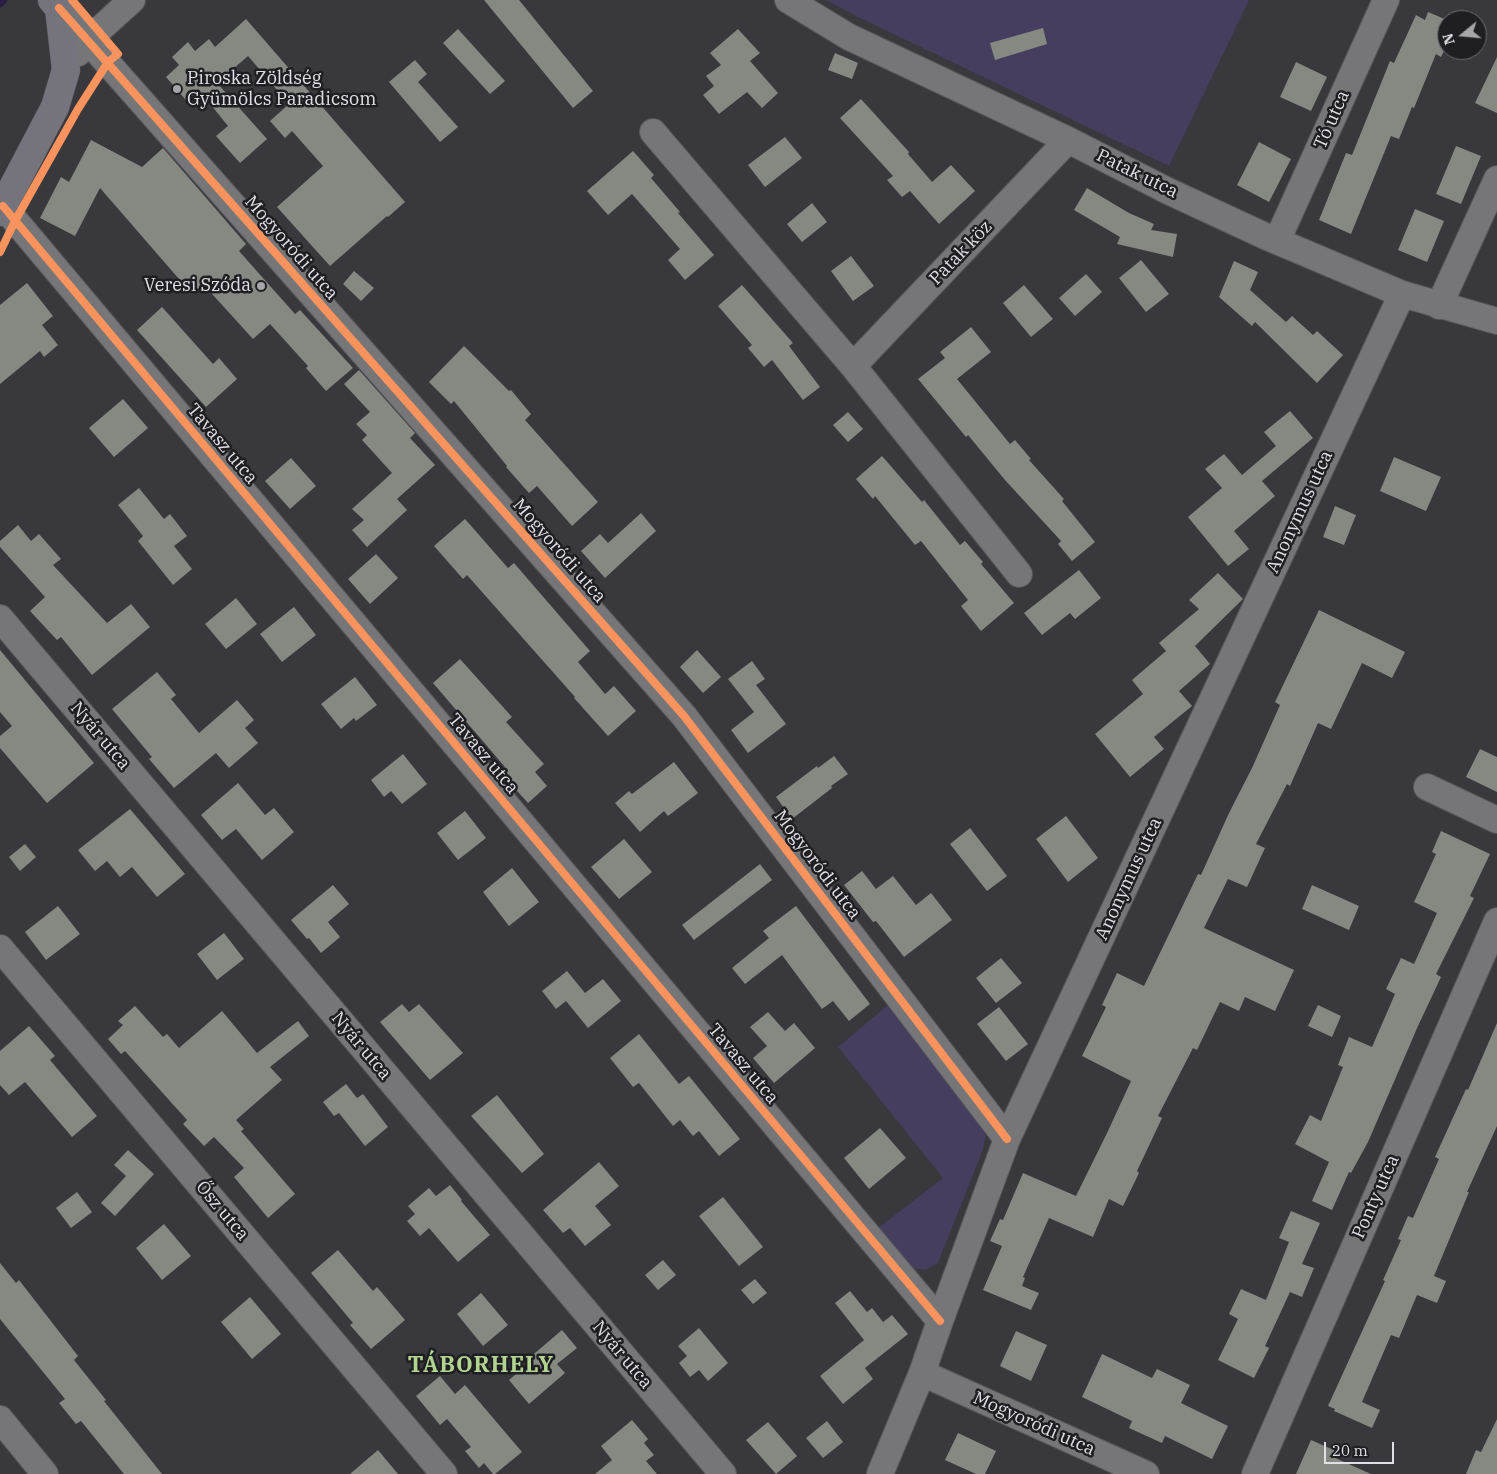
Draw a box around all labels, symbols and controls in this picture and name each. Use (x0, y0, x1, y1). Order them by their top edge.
north arrow (1437, 10, 1487, 60)
text: N (1438, 31, 1459, 47)
place label: Piroska Zöldség Gyümölcs Paradicsom (187, 68, 376, 110)
marker: Piroska Zöldség Gyümölcs Paradicsom (171, 83, 183, 95)
street label: Tó utca (1310, 87, 1354, 153)
street label: Patak utca (1093, 145, 1181, 203)
street label: Mogyoródi utca (240, 191, 342, 305)
street label: Patak köz (925, 216, 997, 290)
place label: Veresi Szóda (144, 275, 251, 297)
marker: Veresi Szóda (255, 280, 267, 292)
street label: Tavasz utca (182, 399, 262, 489)
street label: Anonymus utca (1262, 447, 1338, 577)
street label: Mogyoródi utca (508, 494, 610, 608)
street label: Nyár utca (65, 698, 135, 774)
street label: Tavasz utca (443, 709, 523, 799)
street label: Mogyoródi utca (769, 806, 865, 924)
street label: Anonymus utca (1091, 814, 1167, 944)
street label: Nyár utca (326, 1008, 396, 1084)
street label: Tavasz utca (703, 1019, 783, 1109)
street label: Ponty utca (1348, 1152, 1404, 1242)
street label: Ősz utca (191, 1177, 253, 1245)
street label: Nyár utca (587, 1317, 657, 1393)
district label: TÁBORHELY (407, 1353, 555, 1379)
street label: Mogyoródi utca (970, 1387, 1098, 1461)
scale bar (1327, 1432, 1397, 1464)
text: 20 m (1332, 1441, 1368, 1460)

